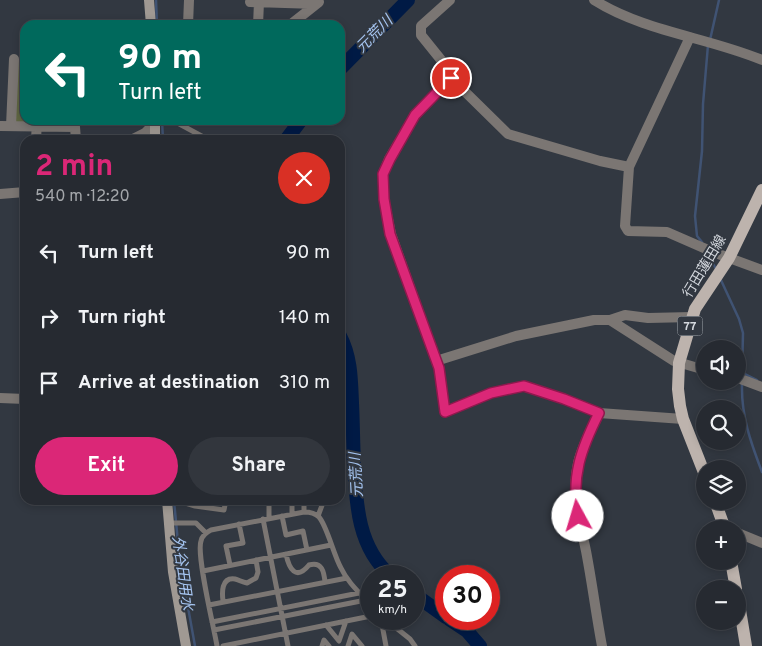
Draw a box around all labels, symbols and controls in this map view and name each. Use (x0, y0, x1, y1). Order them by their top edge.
water label: 元荒川 (352, 11, 399, 58)
text: 90 m (118, 37, 202, 81)
icon: left (35, 40, 100, 105)
pin (430, 57, 472, 99)
icon: arrive (437, 64, 465, 92)
text: Turn left (118, 80, 201, 107)
text: 2 min (35, 149, 113, 186)
button: close (278, 152, 330, 204)
text: 540 m · 12:20 (35, 187, 130, 207)
street label: 行田蓮田線 (680, 232, 731, 301)
icon: left (35, 239, 63, 267)
text: Turn left (78, 241, 154, 265)
text: 90 m (286, 241, 330, 265)
icon: right (35, 304, 63, 332)
text: Turn right (78, 306, 166, 330)
text: 140 m (279, 306, 330, 330)
road number: 77 (678, 316, 702, 336)
map controls (696, 340, 746, 630)
button: sound (696, 340, 746, 390)
icon: arrive (35, 369, 63, 397)
text: Arrive at destination (78, 371, 259, 395)
text: 310 m (279, 371, 330, 395)
button: search (696, 400, 746, 450)
button: Exit (35, 437, 178, 495)
button: Share (188, 437, 330, 495)
water label: 元荒川 (347, 450, 368, 498)
button: layers (696, 460, 746, 510)
position arrow (551, 489, 603, 541)
button: + (696, 520, 746, 570)
water label: 外谷田用水 (167, 535, 196, 614)
speed limit sign: 30 (435, 565, 500, 630)
text: 25 (377, 575, 408, 607)
button: − (696, 580, 746, 630)
text: km/h (378, 602, 407, 618)

